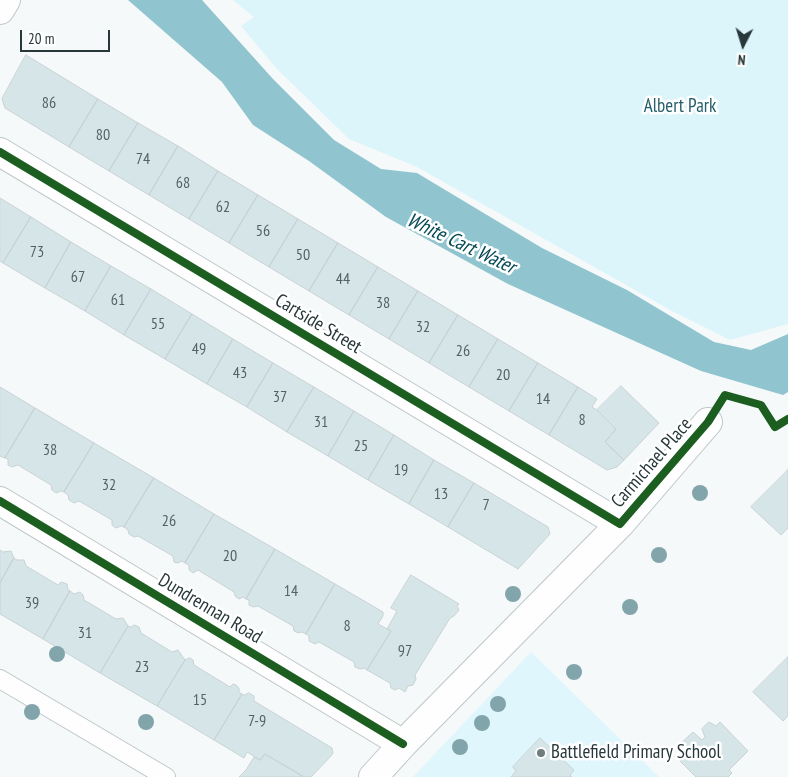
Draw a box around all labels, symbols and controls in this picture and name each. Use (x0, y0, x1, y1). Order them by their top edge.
scale bar (22, 20, 112, 52)
north arrow (718, 20, 768, 70)
text: 20 m (28, 29, 54, 48)
text: N (737, 51, 746, 69)
house number: 86 (42, 93, 56, 113)
park label: Albert Park (644, 96, 716, 118)
house number: 80 (96, 125, 110, 145)
house number: 74 (136, 149, 150, 169)
house number: 68 (176, 173, 190, 193)
house number: 62 (216, 197, 230, 217)
water label: White Cart Water (403, 208, 519, 280)
house number: 56 (256, 221, 270, 241)
house number: 73 (30, 242, 44, 262)
house number: 50 (296, 245, 310, 265)
house number: 67 (71, 267, 85, 287)
house number: 44 (336, 269, 350, 289)
street label: Cartside Street (271, 289, 365, 359)
house number: 61 (111, 290, 125, 310)
house number: 38 (376, 293, 390, 313)
house number: 55 (151, 314, 165, 334)
house number: 32 (416, 317, 430, 337)
house number: 49 (192, 339, 206, 359)
house number: 26 (456, 341, 470, 361)
house number: 43 (233, 363, 247, 383)
house number: 20 (496, 365, 510, 385)
house number: 37 (273, 387, 287, 407)
house number: 14 (536, 389, 550, 409)
house number: 8 (578, 410, 586, 430)
house number: 31 (314, 412, 328, 432)
street label: Carmichael Place (607, 413, 697, 513)
house number: 25 (354, 436, 368, 456)
house number: 38 (43, 440, 57, 460)
house number: 19 (394, 460, 408, 480)
house number: 32 (102, 475, 116, 495)
house number: 13 (434, 484, 448, 504)
house number: 7 (482, 495, 490, 515)
house number: 26 (162, 511, 176, 531)
house number: 20 (223, 546, 237, 566)
street label: Dundrennan Road (154, 569, 266, 649)
house number: 14 (284, 581, 298, 601)
house number: 39 (25, 593, 39, 613)
house number: 8 (343, 616, 351, 636)
house number: 31 (78, 623, 92, 643)
house number: 97 (398, 641, 412, 661)
house number: 23 (135, 657, 149, 677)
house number: 15 (193, 690, 207, 710)
house number: 7-9 (248, 711, 266, 731)
place label: Battlefield Primary School (551, 742, 721, 764)
marker: Battlefield Primary School (535, 747, 547, 759)

